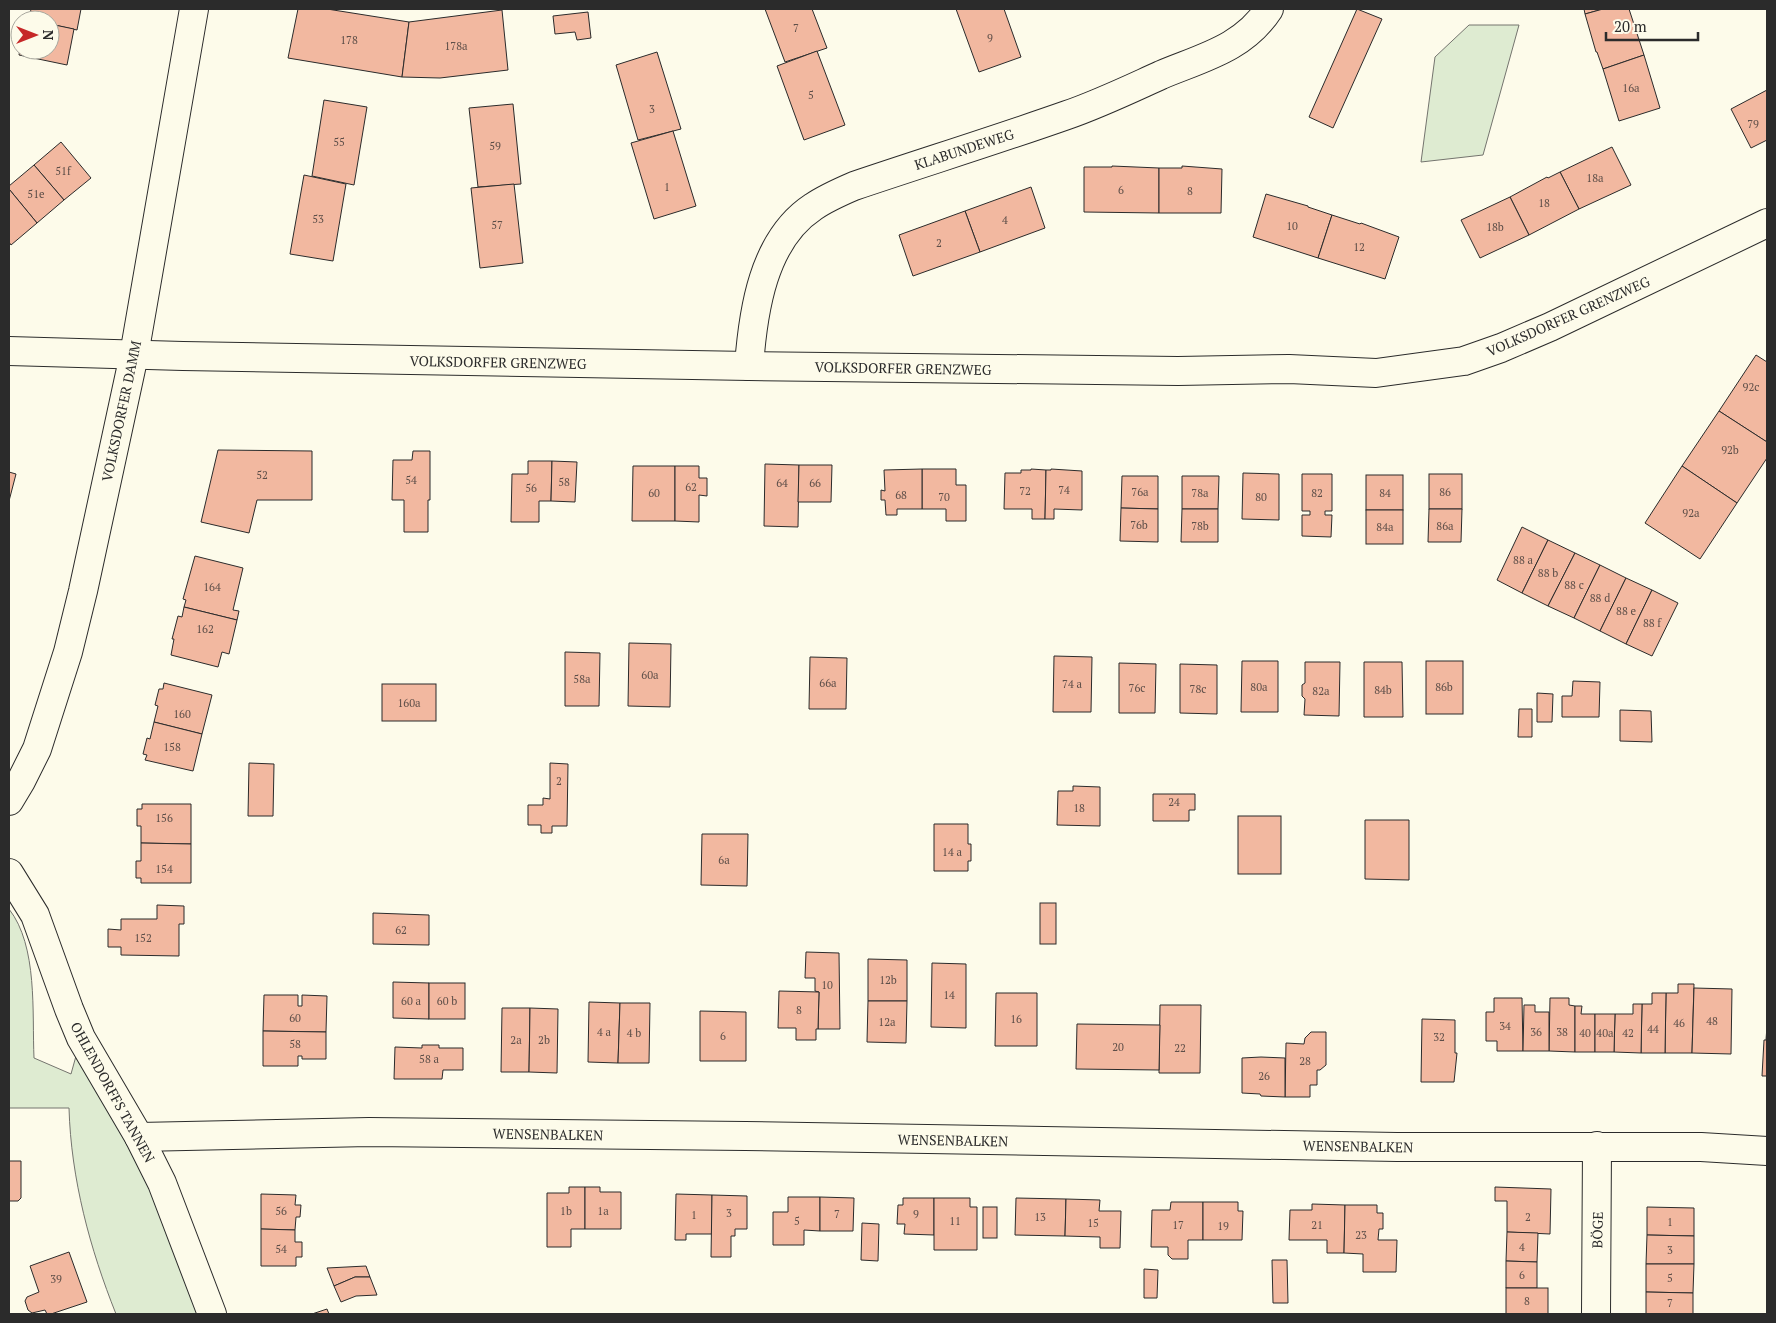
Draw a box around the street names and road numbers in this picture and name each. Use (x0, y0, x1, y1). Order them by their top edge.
street label: KLABUNDEWEG (912, 124, 1016, 174)
street label: VOLKSDORFER GRENZWEG (1483, 271, 1653, 361)
street label: VOLKSDORFER DAMM (97, 339, 145, 483)
street label: VOLKSDORFER GRENZWEG (409, 351, 587, 373)
street label: VOLKSDORFER GRENZWEG (814, 357, 992, 379)
street label: OHLENDORFFS TANNEN (66, 1018, 160, 1166)
street label: WENSENBALKEN (493, 1124, 603, 1144)
street label: WENSENBALKEN (898, 1130, 1008, 1150)
street label: WENSENBALKEN (1303, 1136, 1413, 1156)
street label: BÖGE (1587, 1211, 1607, 1249)

